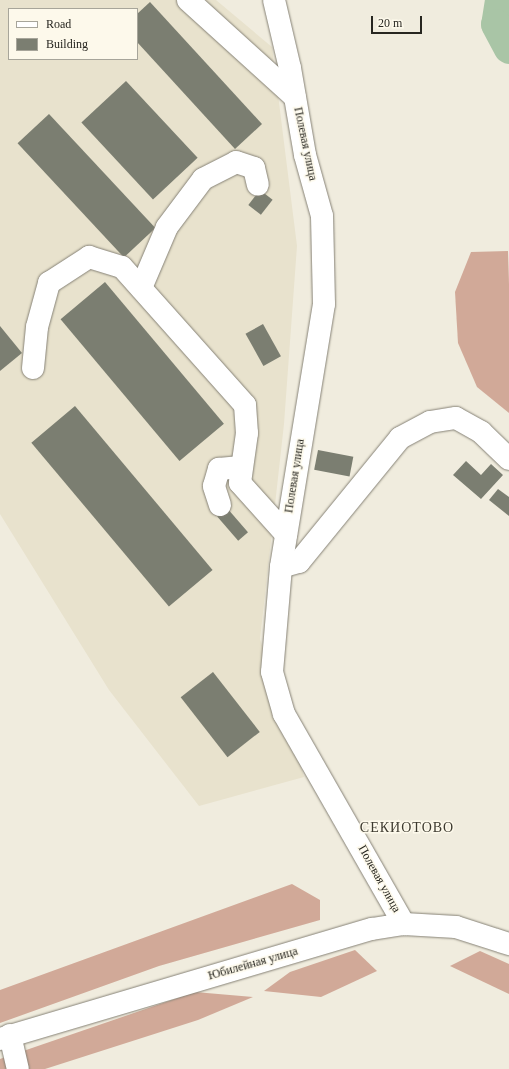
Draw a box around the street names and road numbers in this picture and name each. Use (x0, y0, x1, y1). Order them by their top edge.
street label: Полевая улица (290, 106, 320, 182)
street label: Полевая улица (282, 438, 308, 514)
street label: Полевая улица (355, 843, 403, 915)
street label: Юбилейная улица (207, 944, 299, 984)

